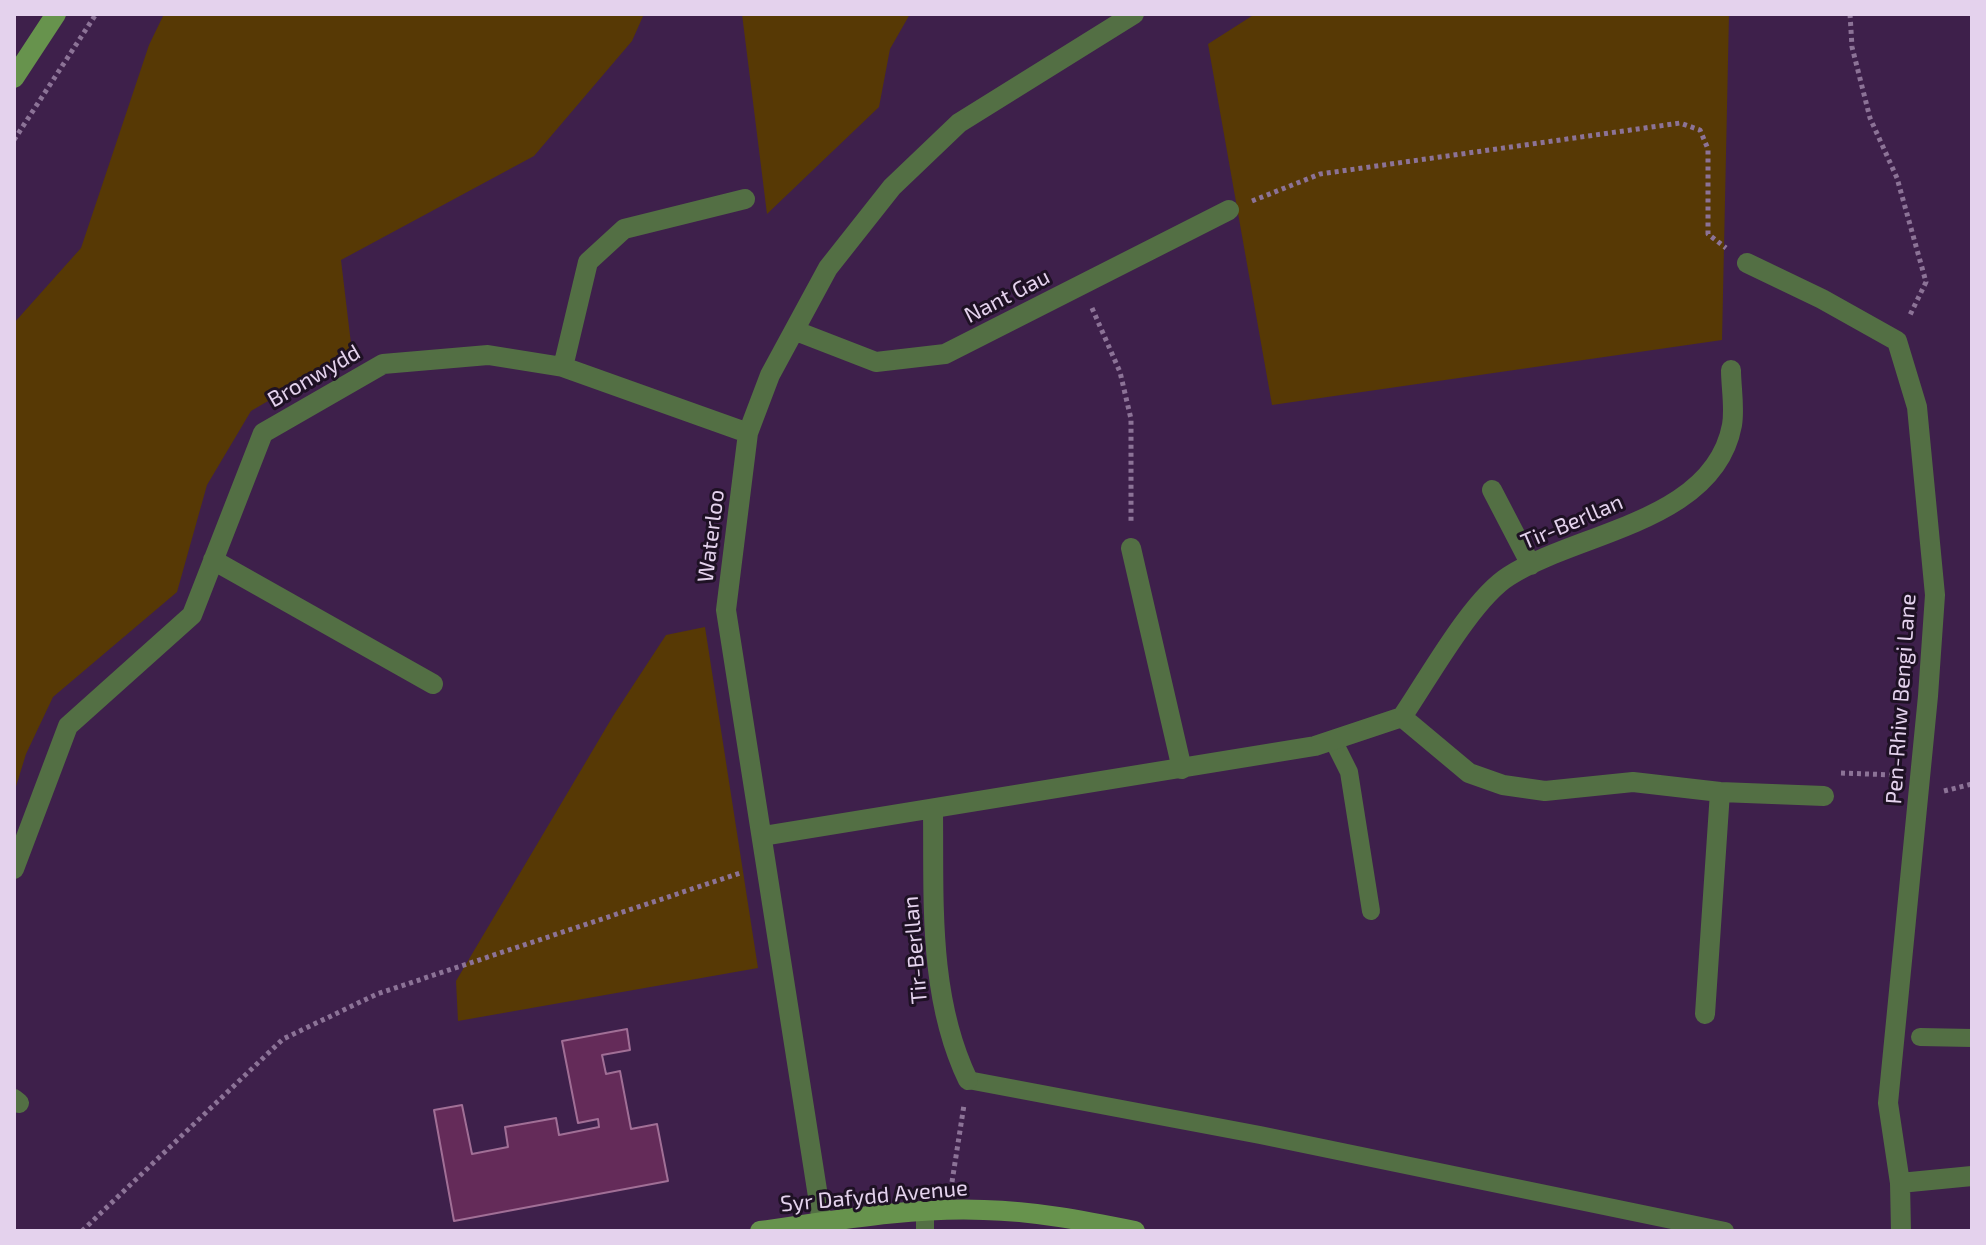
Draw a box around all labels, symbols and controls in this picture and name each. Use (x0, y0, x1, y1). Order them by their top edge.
street label: Nant Gau (960, 263, 1054, 329)
street label: Bronwydd (263, 339, 365, 413)
street label: Waterloo (692, 488, 730, 584)
street label: Tir-Berllan (1517, 489, 1627, 555)
street label: Pen-Rhiw Bengi Lane (1880, 593, 1922, 805)
street label: Tir-Berllan (897, 895, 933, 1005)
street label: Syr Dafydd Avenue (779, 1175, 969, 1217)

